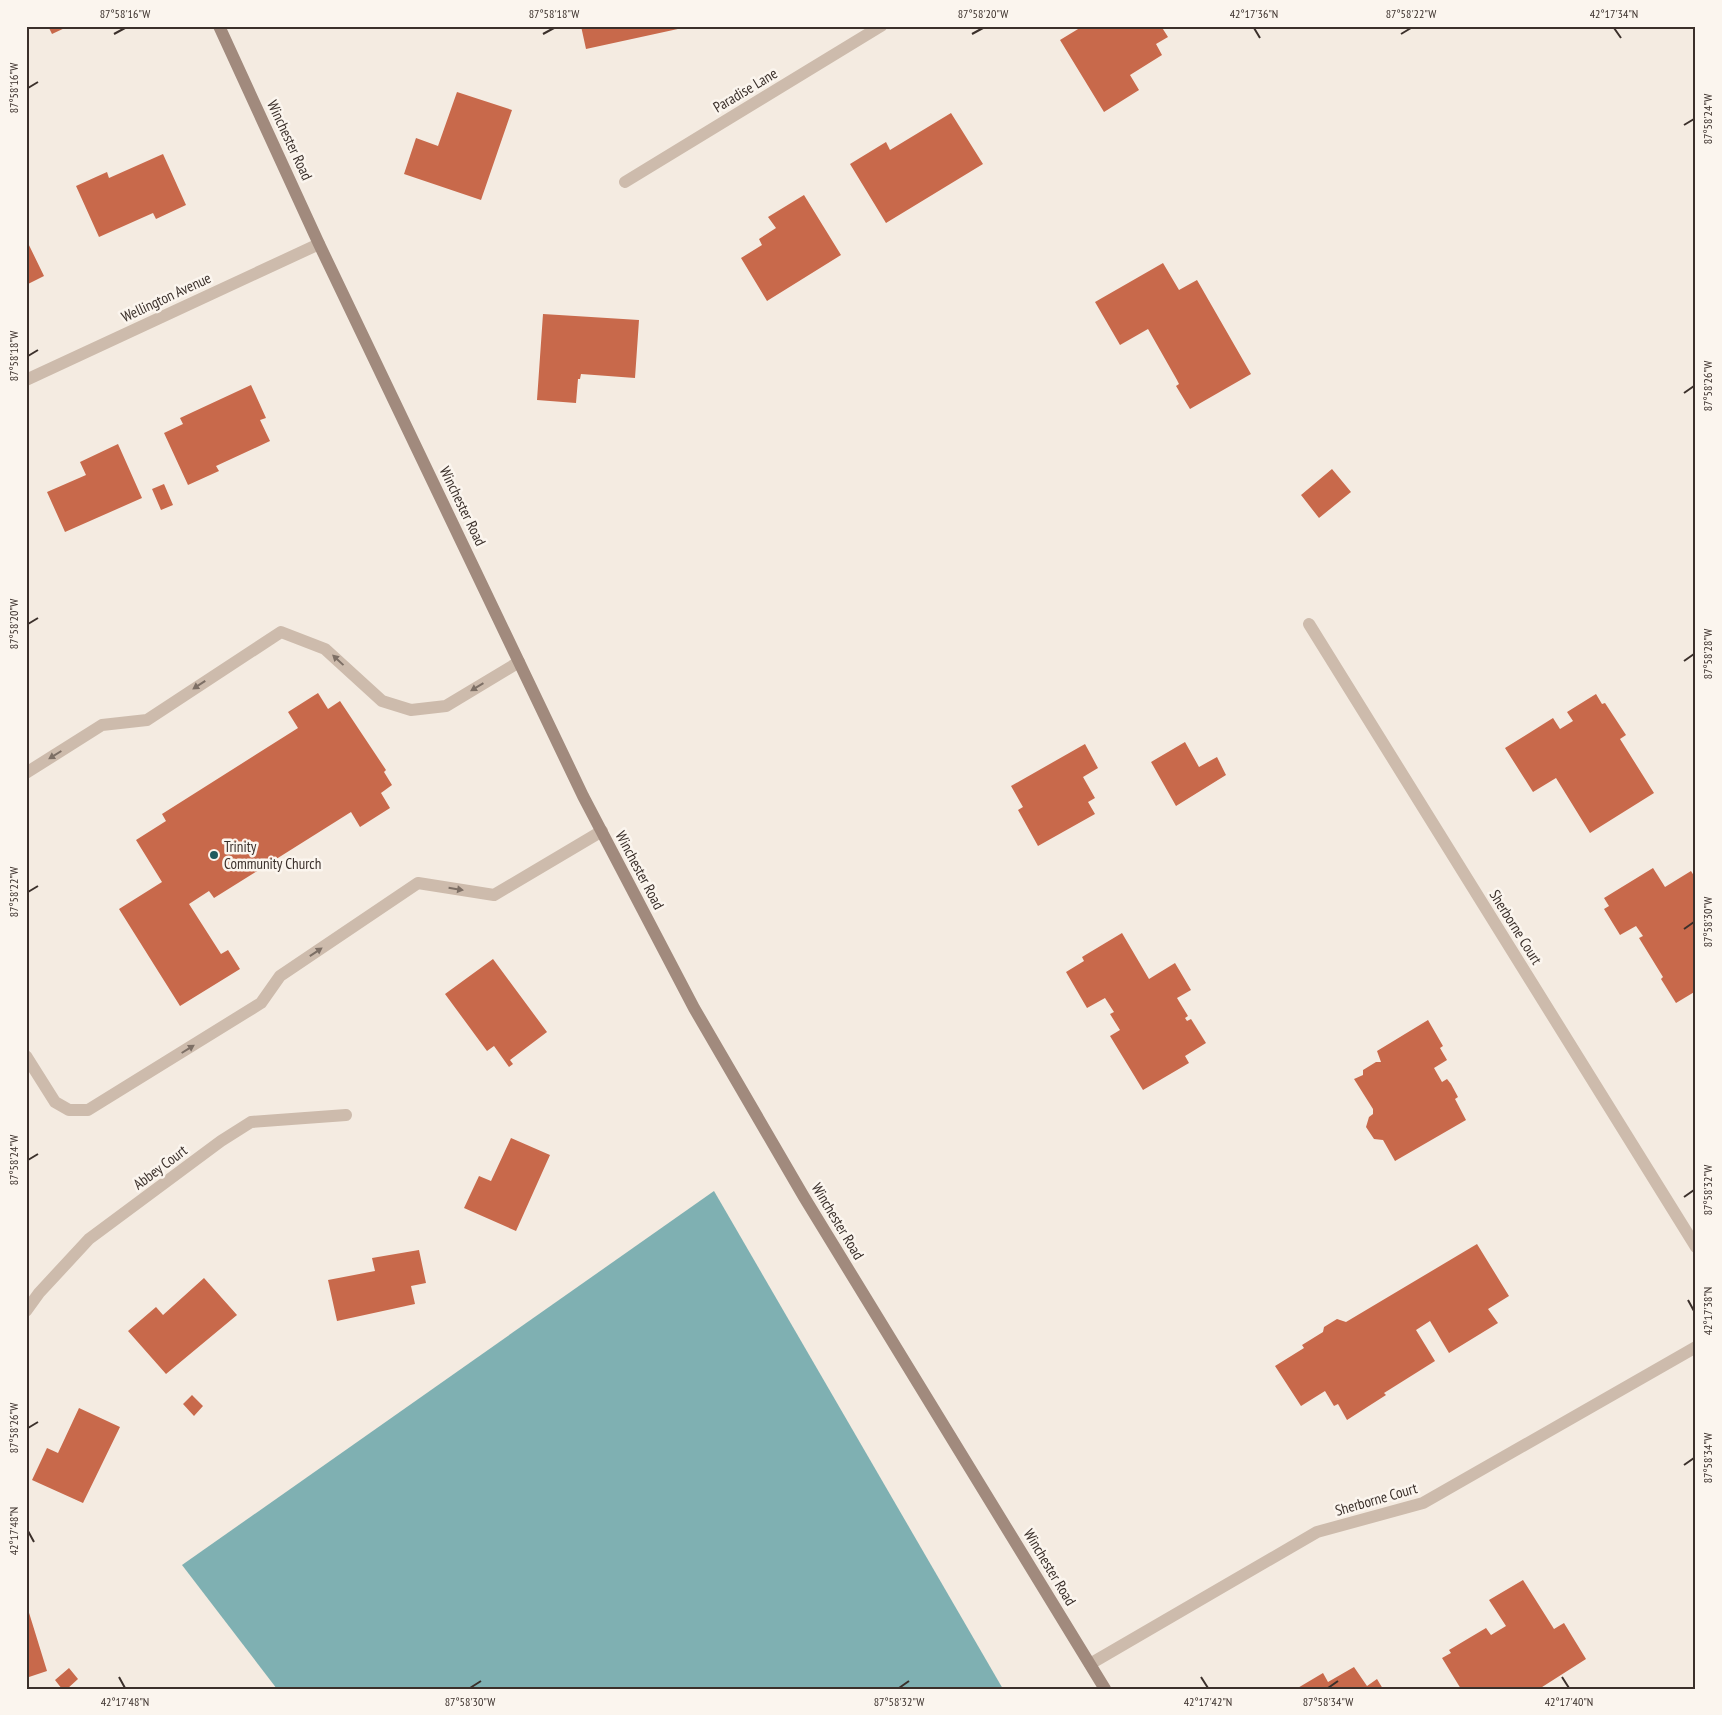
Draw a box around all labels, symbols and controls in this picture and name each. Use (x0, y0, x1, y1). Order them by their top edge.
text: 87°58'16"W (100, 6, 150, 21)
text: 87°58'18"W (529, 6, 579, 21)
text: 87°58'20"W (958, 6, 1008, 21)
text: 42°17'36"N (1230, 6, 1278, 21)
text: 87°58'22"W (1386, 6, 1436, 21)
text: 42°17'34"N (1590, 6, 1638, 21)
text: 87°58'16"W (6, 63, 21, 113)
street label: Paradise Lane (709, 63, 781, 117)
text: 87°58'24"W (1700, 94, 1715, 144)
street label: Winchester Road (263, 97, 317, 183)
street label: Wellington Avenue (118, 268, 214, 326)
text: 87°58'18"W (6, 331, 21, 381)
text: 87°58'26"W (1700, 361, 1715, 411)
street label: Winchester Road (436, 463, 490, 549)
text: 87°58'20"W (6, 599, 21, 649)
text: 87°58'28"W (1700, 629, 1715, 679)
one-way arrow (332, 654, 344, 666)
one-way arrow (192, 681, 205, 690)
one-way arrow (471, 683, 484, 692)
one-way arrow (49, 750, 62, 760)
street label: Winchester Road (611, 827, 669, 913)
place label: Trinity Community Church (224, 837, 321, 873)
marker: Trinity Community Church (208, 849, 220, 861)
text: 87°58'22"W (6, 867, 21, 917)
one-way arrow (449, 885, 465, 893)
street label: Sherborne Court (1486, 886, 1546, 968)
text: 87°58'30"W (1700, 897, 1715, 947)
one-way arrow (309, 947, 322, 957)
one-way arrow (181, 1044, 194, 1053)
text: 87°58'24"W (6, 1135, 21, 1185)
street label: Abbey Court (129, 1141, 191, 1193)
text: 87°58'32"W (1700, 1165, 1715, 1215)
street label: Winchester Road (808, 1179, 868, 1263)
text: 42°17'38"N (1700, 1287, 1715, 1335)
text: 87°58'26"W (6, 1403, 21, 1453)
text: 87°58'34"W (1700, 1433, 1715, 1483)
street label: Sherborne Court (1333, 1478, 1419, 1520)
text: 42°17'48"N (6, 1507, 21, 1555)
street label: Winchester Road (1020, 1525, 1080, 1609)
text: 42°17'48"N (101, 1694, 149, 1709)
text: 87°58'30"W (445, 1694, 495, 1709)
text: 87°58'32"W (874, 1694, 924, 1709)
text: 42°17'42"N (1184, 1694, 1232, 1709)
text: 87°58'34"W (1303, 1694, 1353, 1709)
text: 42°17'40"N (1545, 1694, 1593, 1709)

